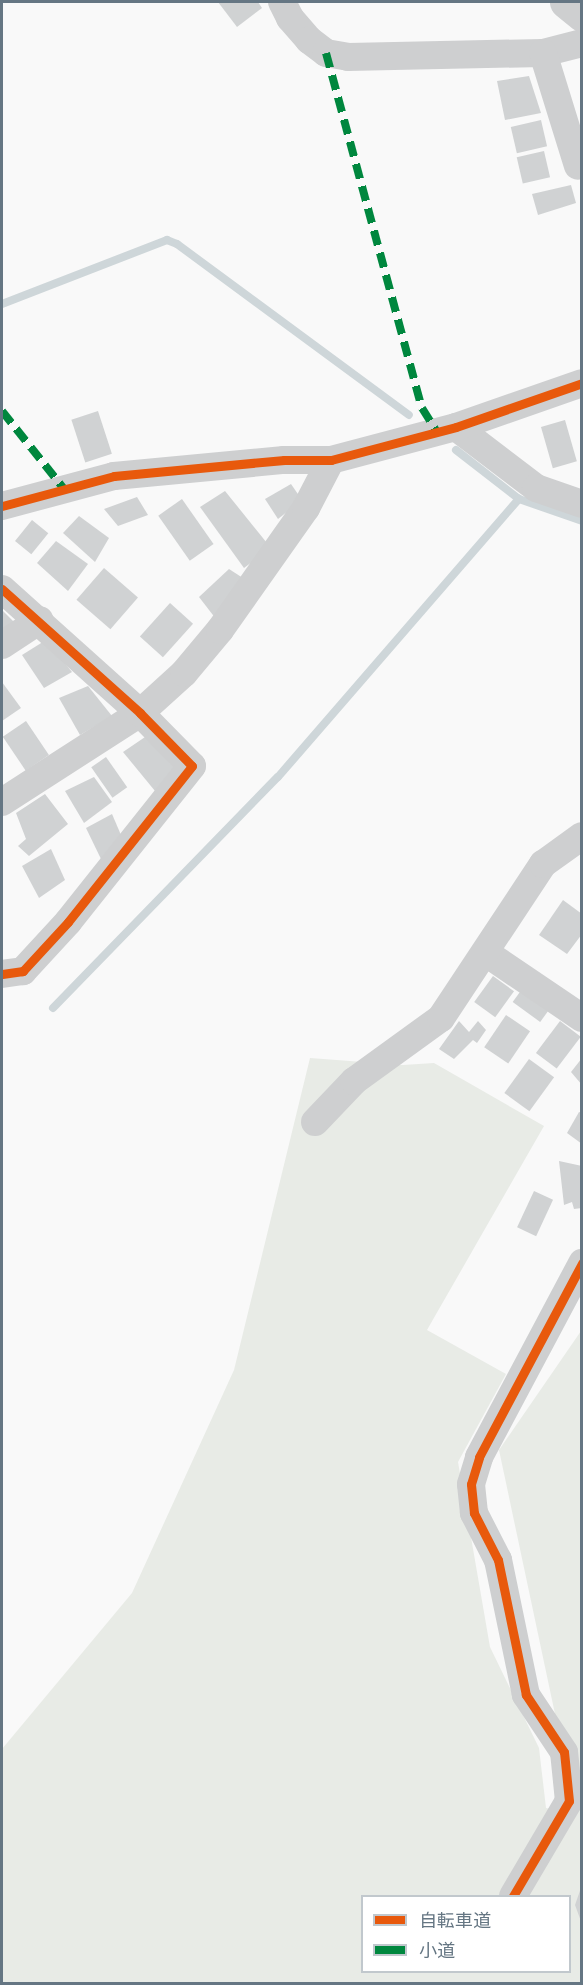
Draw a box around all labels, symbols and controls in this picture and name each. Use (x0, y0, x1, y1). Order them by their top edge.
legend (361, 1895, 571, 1973)
text: 自転車道 (419, 1911, 491, 1934)
text: 小道 (419, 1941, 455, 1964)

